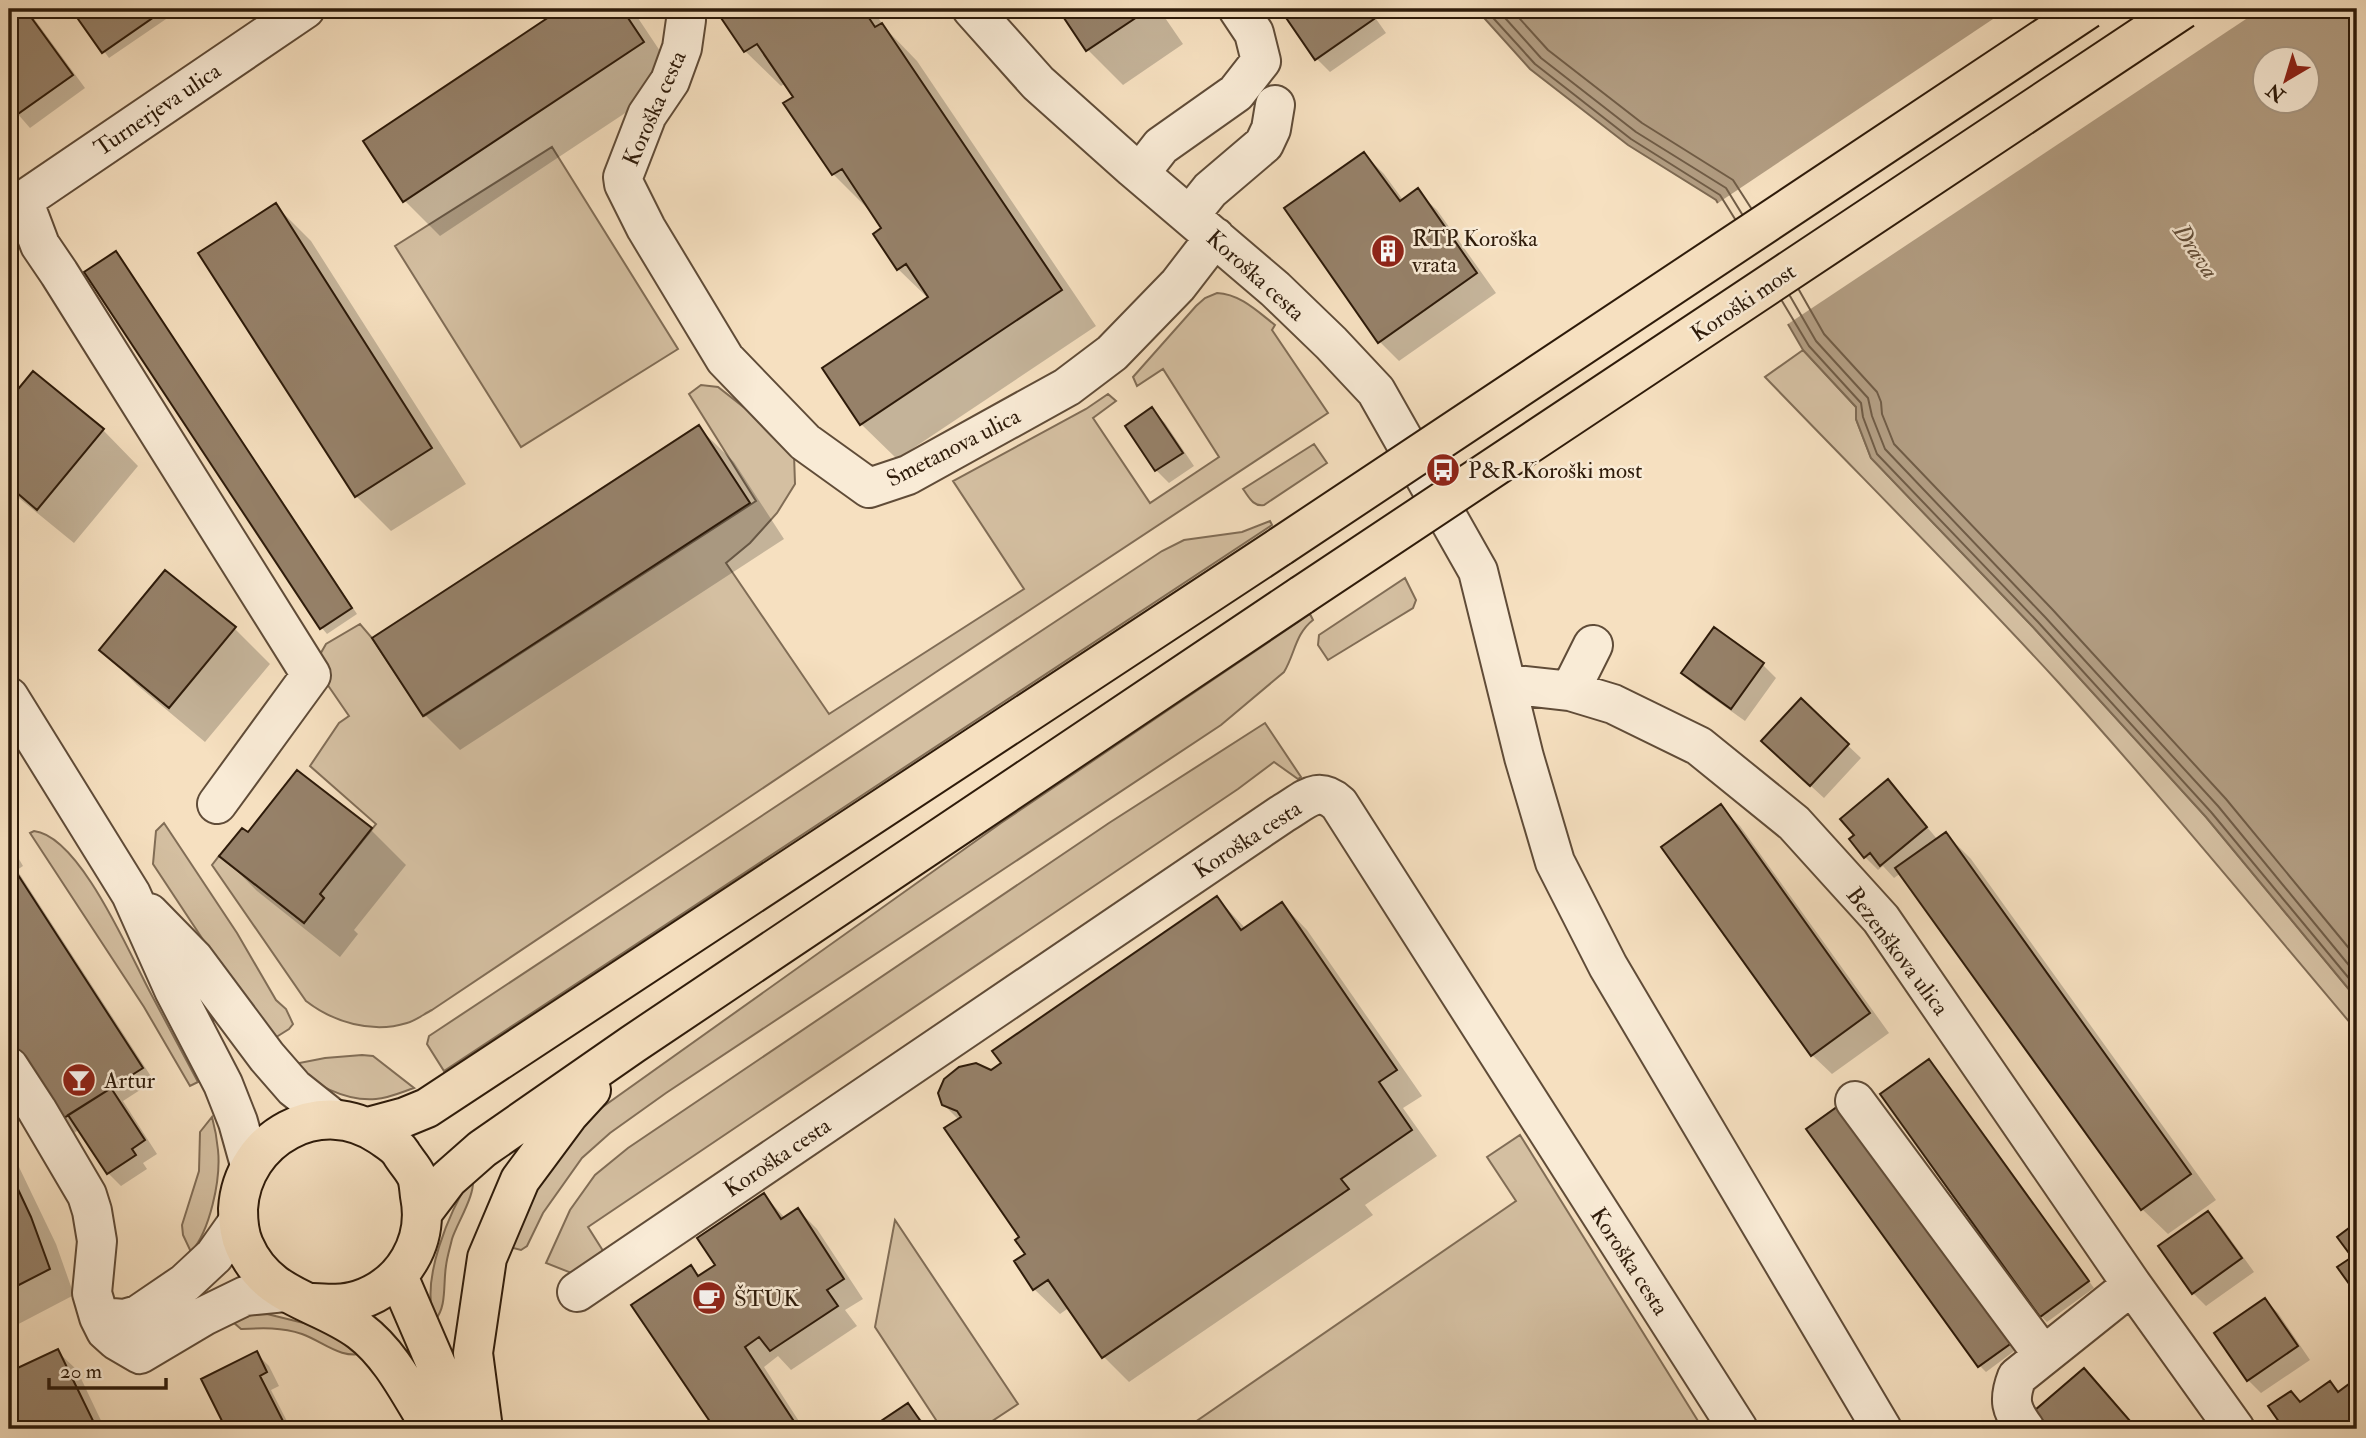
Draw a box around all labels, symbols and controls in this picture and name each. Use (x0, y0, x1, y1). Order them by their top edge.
street label: Koroška cesta (616, 46, 693, 170)
north arrow (2250, 46, 2320, 116)
street label: Turnerjeva ulica (88, 56, 227, 162)
text: N (2261, 77, 2291, 108)
water label: Drava (2165, 217, 2225, 285)
street label: Koroška cesta (1200, 223, 1311, 328)
place label: RTP Koroška vrata (1411, 224, 1538, 279)
building icon: RTP Koroška vrata (1369, 232, 1407, 270)
street label: Koroški most (1685, 257, 1801, 348)
street label: Smetanova ulica (881, 401, 1026, 494)
bus stop icon: P&R Koroški most (1424, 451, 1462, 489)
place label: P&R Koroški most (1468, 456, 1642, 485)
street label: Koroška cesta (1188, 793, 1307, 885)
street label: Bezenškova ulica (1840, 881, 1956, 1022)
bar icon: Artur (60, 1061, 98, 1099)
place label: Artur (103, 1066, 156, 1095)
street label: Koroška cesta (718, 1111, 837, 1204)
street label: Koroška cesta (1584, 1202, 1676, 1321)
cafe icon: ŠTUK (690, 1279, 728, 1317)
place label: ŠTUK (734, 1284, 800, 1313)
scale bar (49, 1347, 166, 1391)
text: 20 m (60, 1358, 102, 1385)

